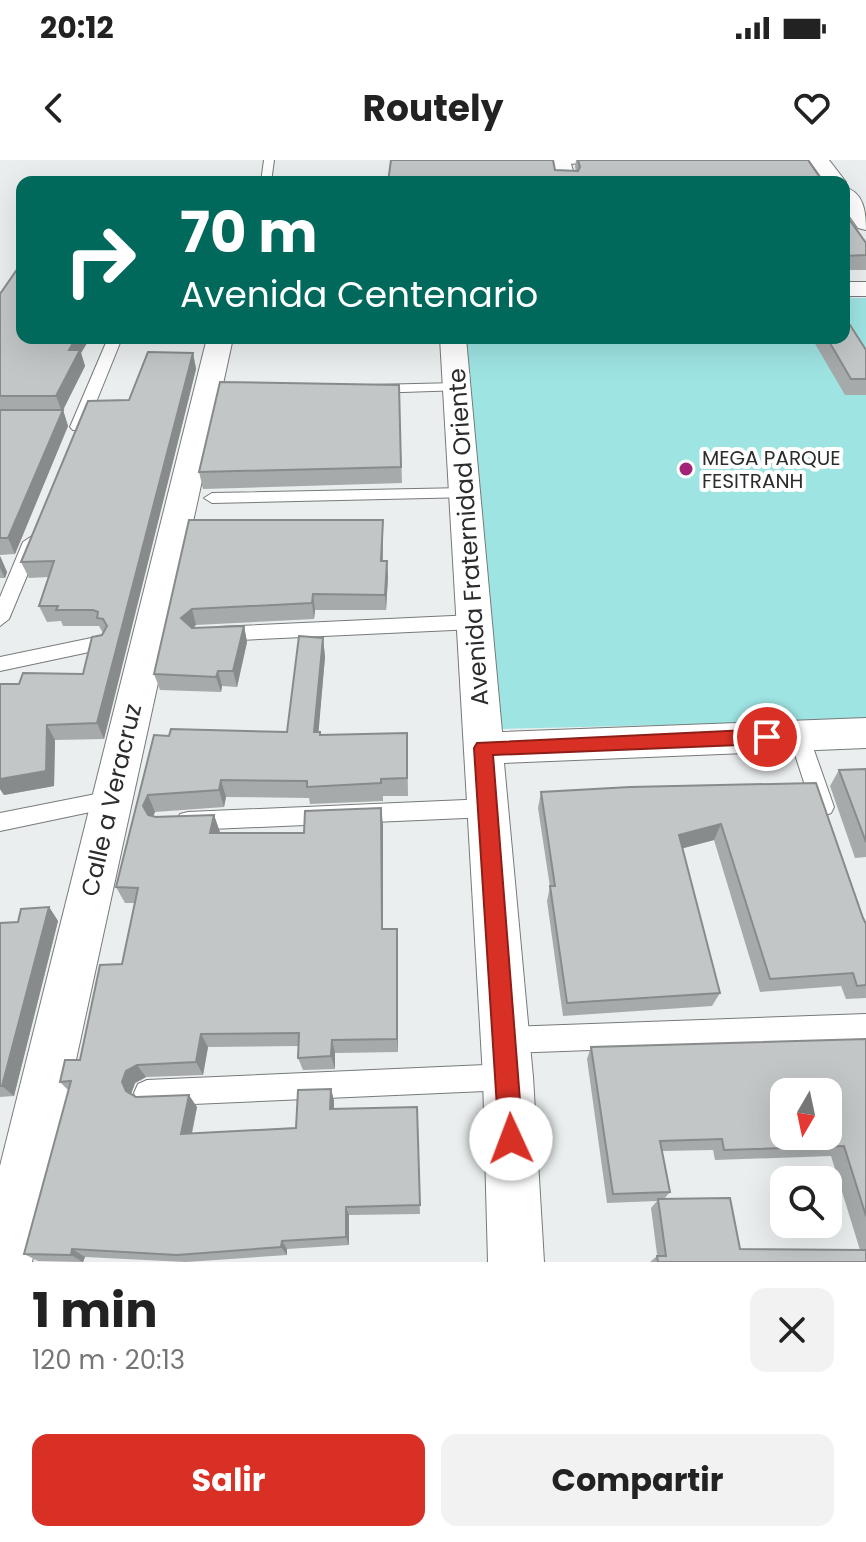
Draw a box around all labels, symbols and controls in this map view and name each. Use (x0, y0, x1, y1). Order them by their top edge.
text: 20:12 (40, 6, 114, 49)
text: Routely (363, 83, 503, 134)
icon: back (32, 86, 76, 130)
icon: heart (790, 86, 834, 130)
text: 70 m (180, 193, 318, 272)
icon: right (48, 208, 152, 312)
text: Avenida Centenario (180, 269, 538, 320)
street label: Avenida Fraternidad Oriente (440, 367, 496, 707)
place label: MEGA PARQUE FESITRANH (702, 444, 841, 495)
marker: MEGA PARQUE FESITRANH (677, 460, 695, 478)
street label: Calle a Veracruz (73, 701, 149, 899)
pin (733, 703, 801, 771)
icon: arrive (745, 715, 789, 759)
north arrow (770, 1078, 842, 1150)
map controls (770, 1078, 842, 1238)
position arrow (469, 1097, 553, 1181)
button: search (770, 1166, 842, 1238)
text: 1 min (32, 1277, 158, 1344)
button: close (750, 1288, 834, 1372)
text: 120 m · 20:13 (32, 1342, 185, 1378)
button: Salir (32, 1434, 425, 1526)
button: Compartir (441, 1434, 834, 1526)

